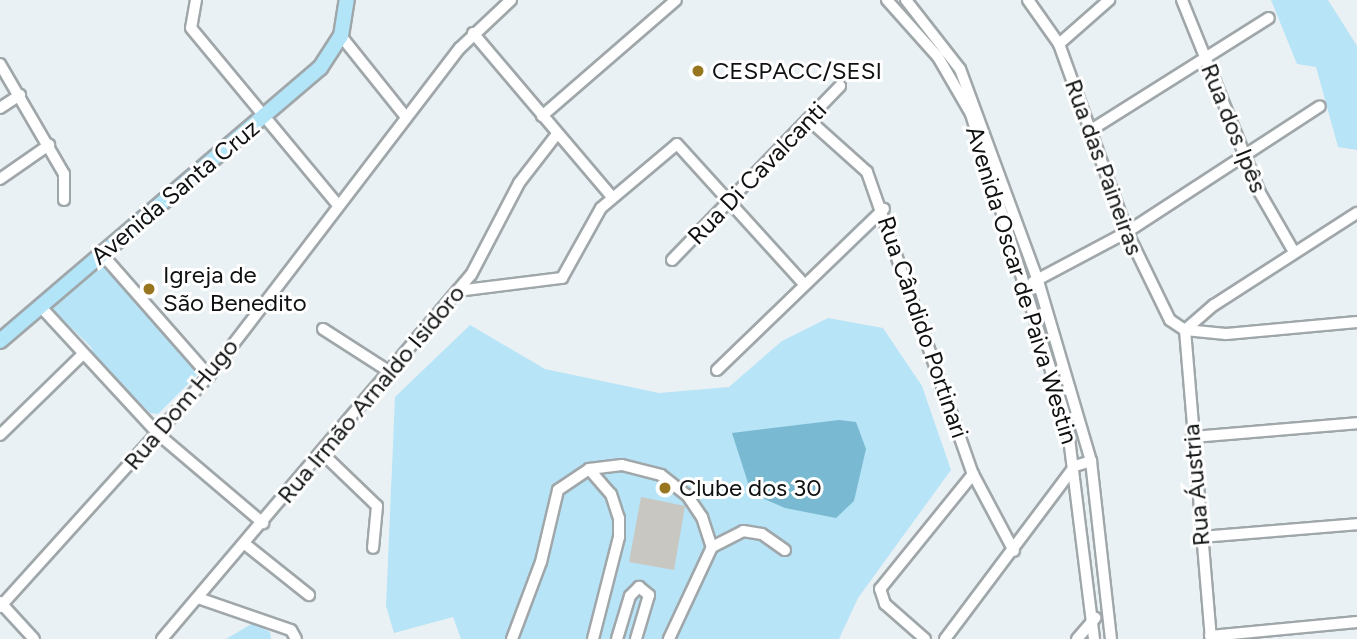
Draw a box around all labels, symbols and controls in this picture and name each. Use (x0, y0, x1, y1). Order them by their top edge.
place label: CESPACC/SESI (712, 57, 882, 85)
street label: Rua dos Ipês (1195, 59, 1273, 197)
marker: CESPACC/SESI (690, 63, 706, 79)
street label: Rua das Paineiras (1059, 75, 1149, 259)
street label: Rua Di Cavalcanti (682, 96, 832, 250)
street label: Avenida Santa Cruz (85, 113, 265, 271)
street label: Avenida Oscar de Paiva Westin (960, 123, 1084, 447)
street label: Rua Cândido Portinari (872, 212, 974, 442)
place label: Igreja de São Benedito (163, 261, 307, 317)
street label: Rua Irmão Arnaldo Isidoro (271, 279, 471, 509)
marker: Igreja de São Benedito (141, 281, 157, 297)
street label: Rua Dom Hugo (118, 332, 244, 476)
street label: Rua Áustria (1176, 423, 1216, 547)
place label: Clube dos 30 (679, 474, 822, 502)
marker: Clube dos 30 (657, 480, 673, 496)

